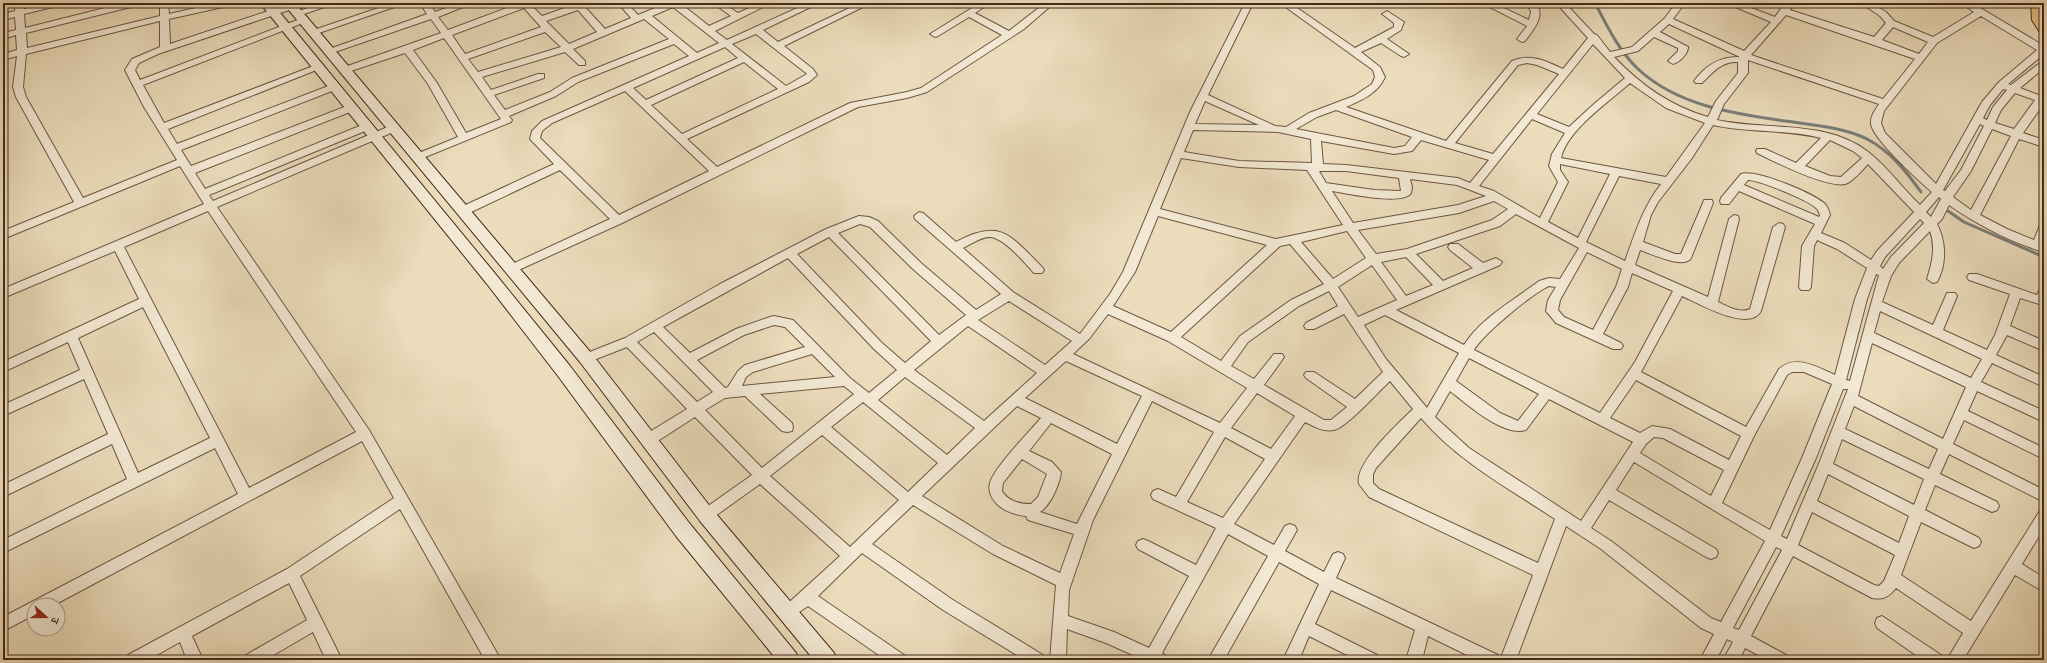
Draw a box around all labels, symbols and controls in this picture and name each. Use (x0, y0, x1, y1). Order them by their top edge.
north arrow (26, 597, 66, 637)
text: उ (46, 614, 62, 627)

